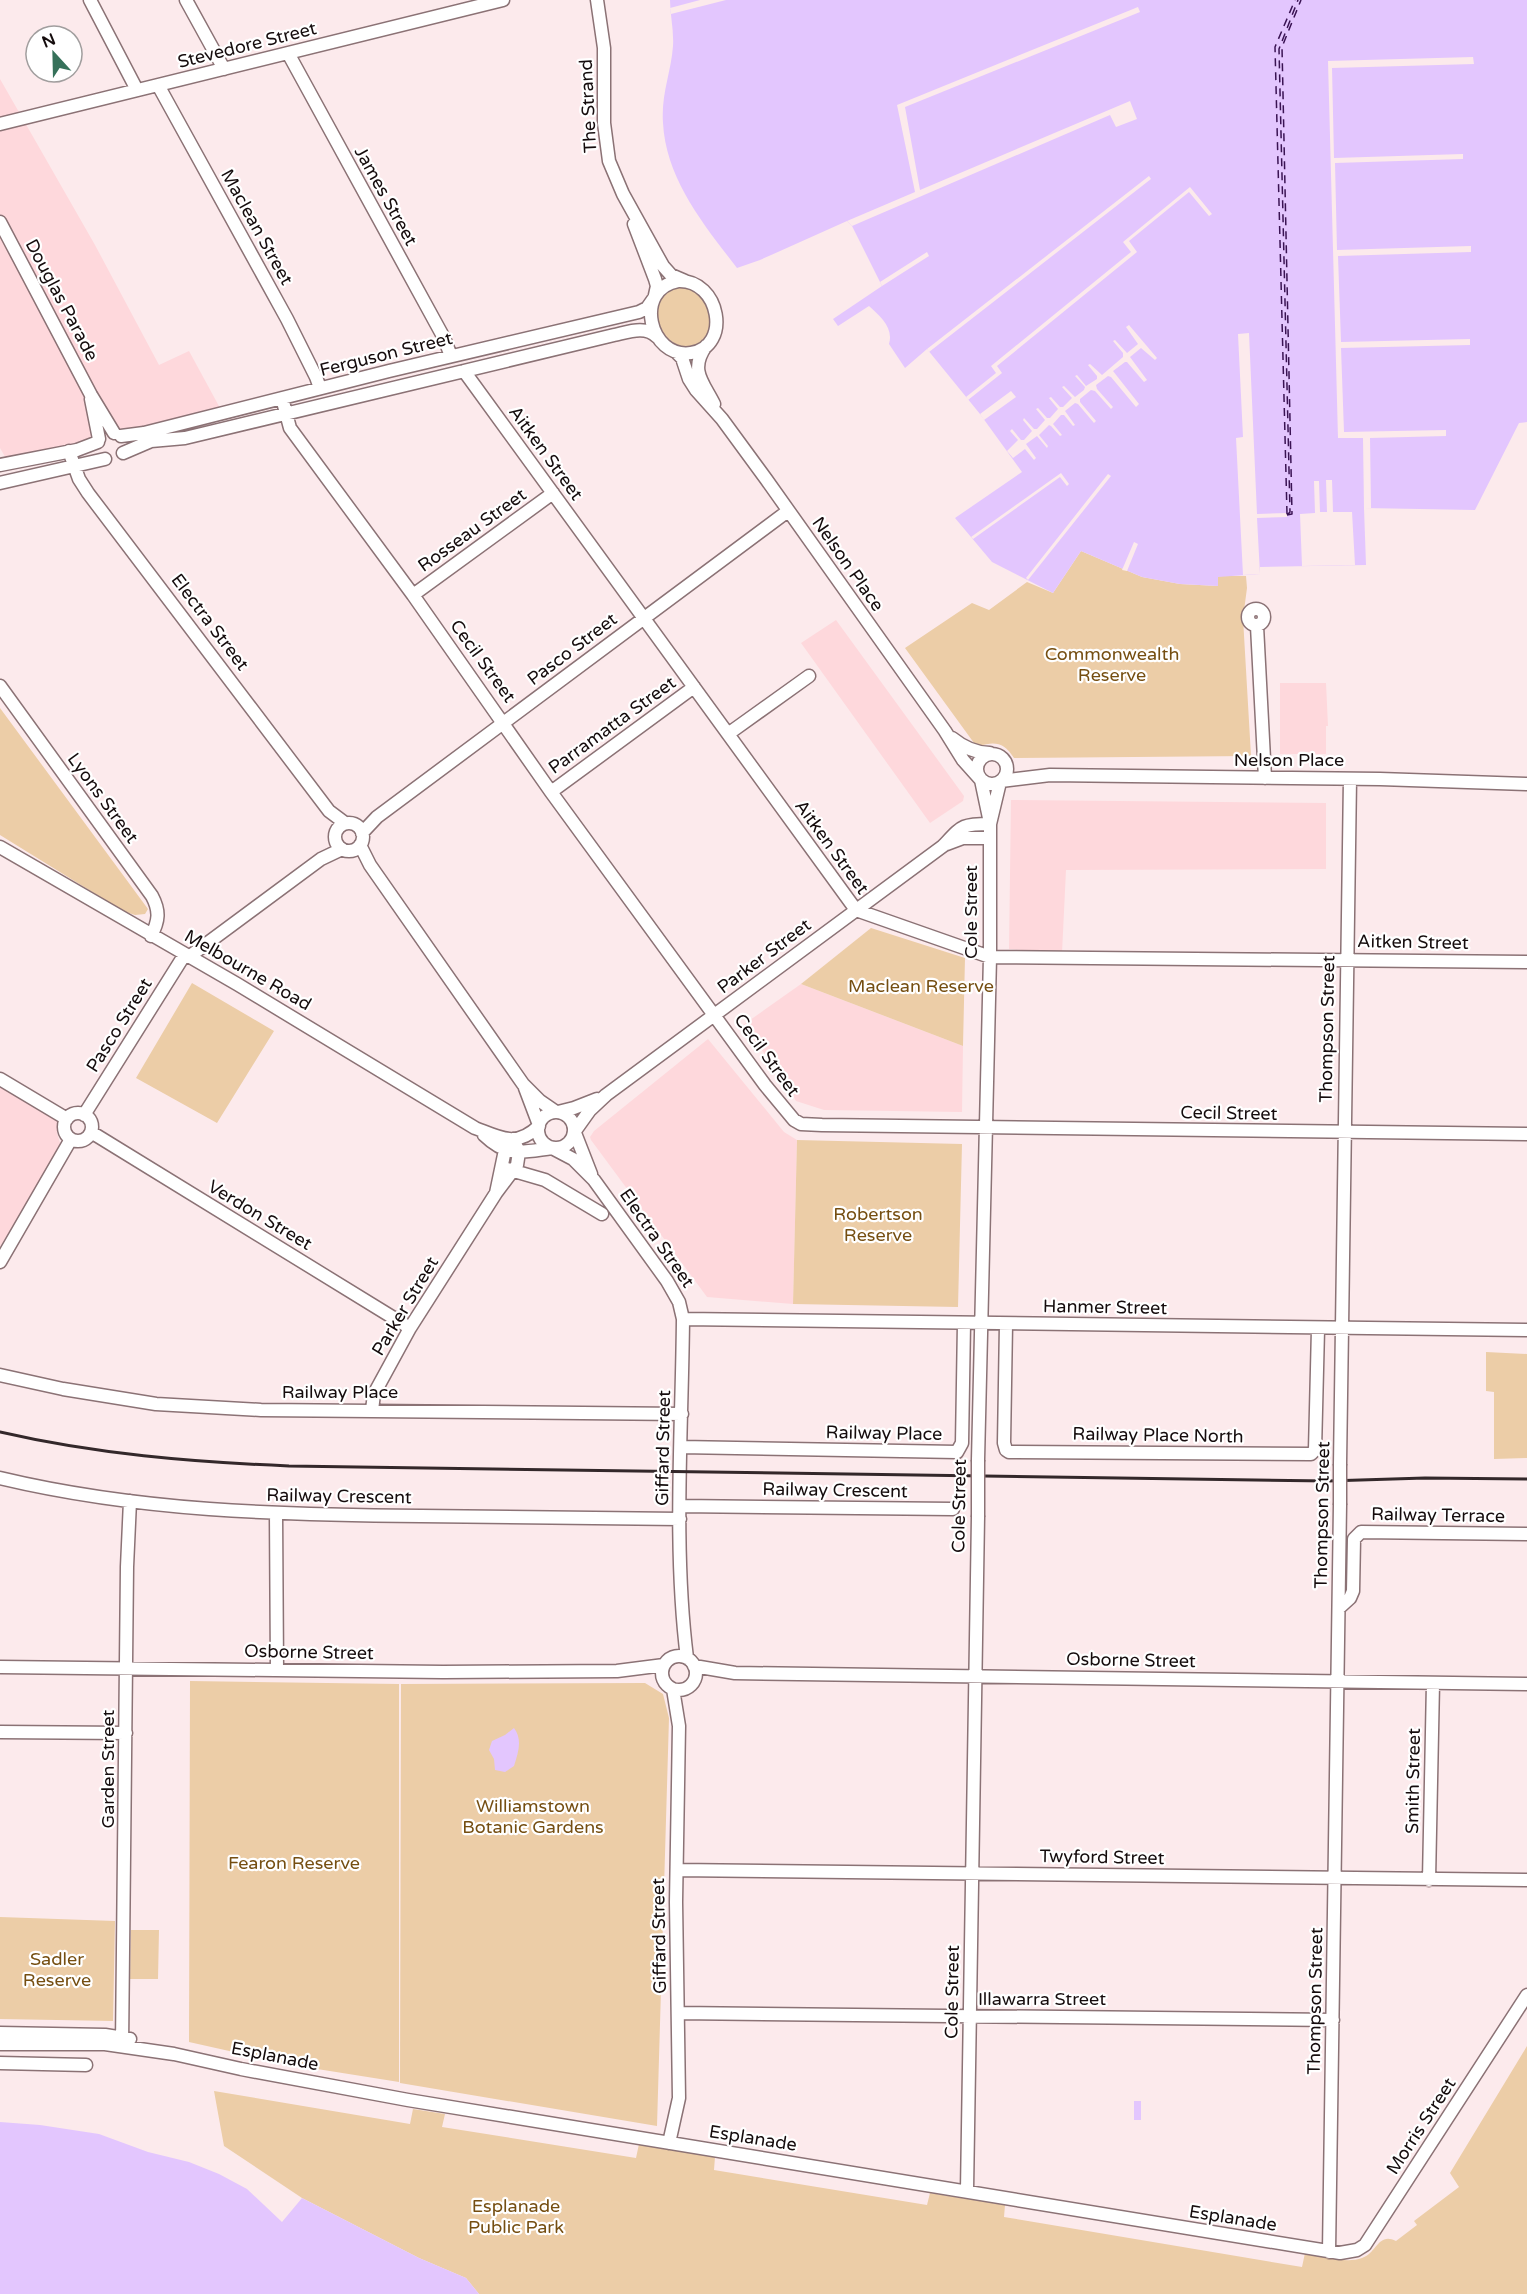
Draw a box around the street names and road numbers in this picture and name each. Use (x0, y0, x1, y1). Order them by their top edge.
street label: Stevedore Street (175, 17, 319, 73)
street label: The Strand (575, 59, 601, 153)
street label: James Street (350, 143, 422, 250)
street label: Maclean Street (216, 165, 298, 289)
street label: Douglas Parade (21, 235, 103, 365)
street label: Ferguson Street (317, 327, 455, 381)
street label: Aitken Street (504, 401, 588, 505)
street label: Rosseau Street (414, 483, 530, 577)
street label: Nelson Place (807, 512, 889, 616)
street label: Electra Street (166, 569, 254, 675)
street label: Pasco Street (523, 608, 621, 690)
street label: Cecil Street (446, 615, 521, 707)
street label: Parramatta Street (544, 671, 680, 779)
street label: Lyons Street (63, 748, 143, 848)
street label: Nelson Place (1234, 749, 1344, 771)
street label: Aitken Street (790, 795, 874, 899)
street label: Cole Street (960, 865, 982, 959)
street label: Parker Street (713, 914, 815, 998)
street label: Melbourne Road (181, 925, 315, 1015)
street label: Aitken Street (1357, 930, 1469, 954)
street label: Thompson Street (1315, 955, 1339, 1103)
street label: Pasco Street (81, 974, 157, 1076)
street label: Cecil Street (730, 1009, 805, 1101)
street label: Cecil Street (1180, 1101, 1278, 1125)
street label: Verdon Street (204, 1175, 316, 1255)
street label: Electra Street (615, 1184, 699, 1292)
street label: Parker Street (367, 1252, 443, 1359)
street label: Hanmer Street (1043, 1295, 1168, 1319)
street label: Railway Place (282, 1381, 398, 1403)
street label: Giffard Street (651, 1390, 675, 1506)
street label: Railway Place (825, 1421, 943, 1445)
street label: Railway Place North (1072, 1423, 1244, 1447)
street label: Thompson Street (1310, 1441, 1334, 1589)
street label: Cole Street (947, 1459, 971, 1553)
street label: Railway Crescent (762, 1478, 908, 1502)
street label: Railway Crescent (266, 1484, 412, 1508)
street label: Railway Terrace (1371, 1503, 1505, 1527)
street label: Osborne Street (244, 1640, 374, 1664)
street label: Osborne Street (1066, 1648, 1196, 1672)
street label: Garden Street (97, 1709, 119, 1829)
street label: Smith Street (1401, 1728, 1425, 1834)
street label: Twyford Street (1039, 1845, 1165, 1869)
street label: Giffard Street (647, 1878, 671, 1994)
street label: Thompson Street (1303, 1927, 1327, 2075)
street label: Cole Street (940, 1945, 964, 2039)
street label: Illawarra Street (978, 1988, 1106, 2010)
street label: Esplanade (229, 2037, 321, 2075)
street label: Morris Street (1382, 2073, 1461, 2179)
street label: Esplanade (708, 2120, 798, 2156)
street label: Esplanade (1188, 2200, 1278, 2236)

